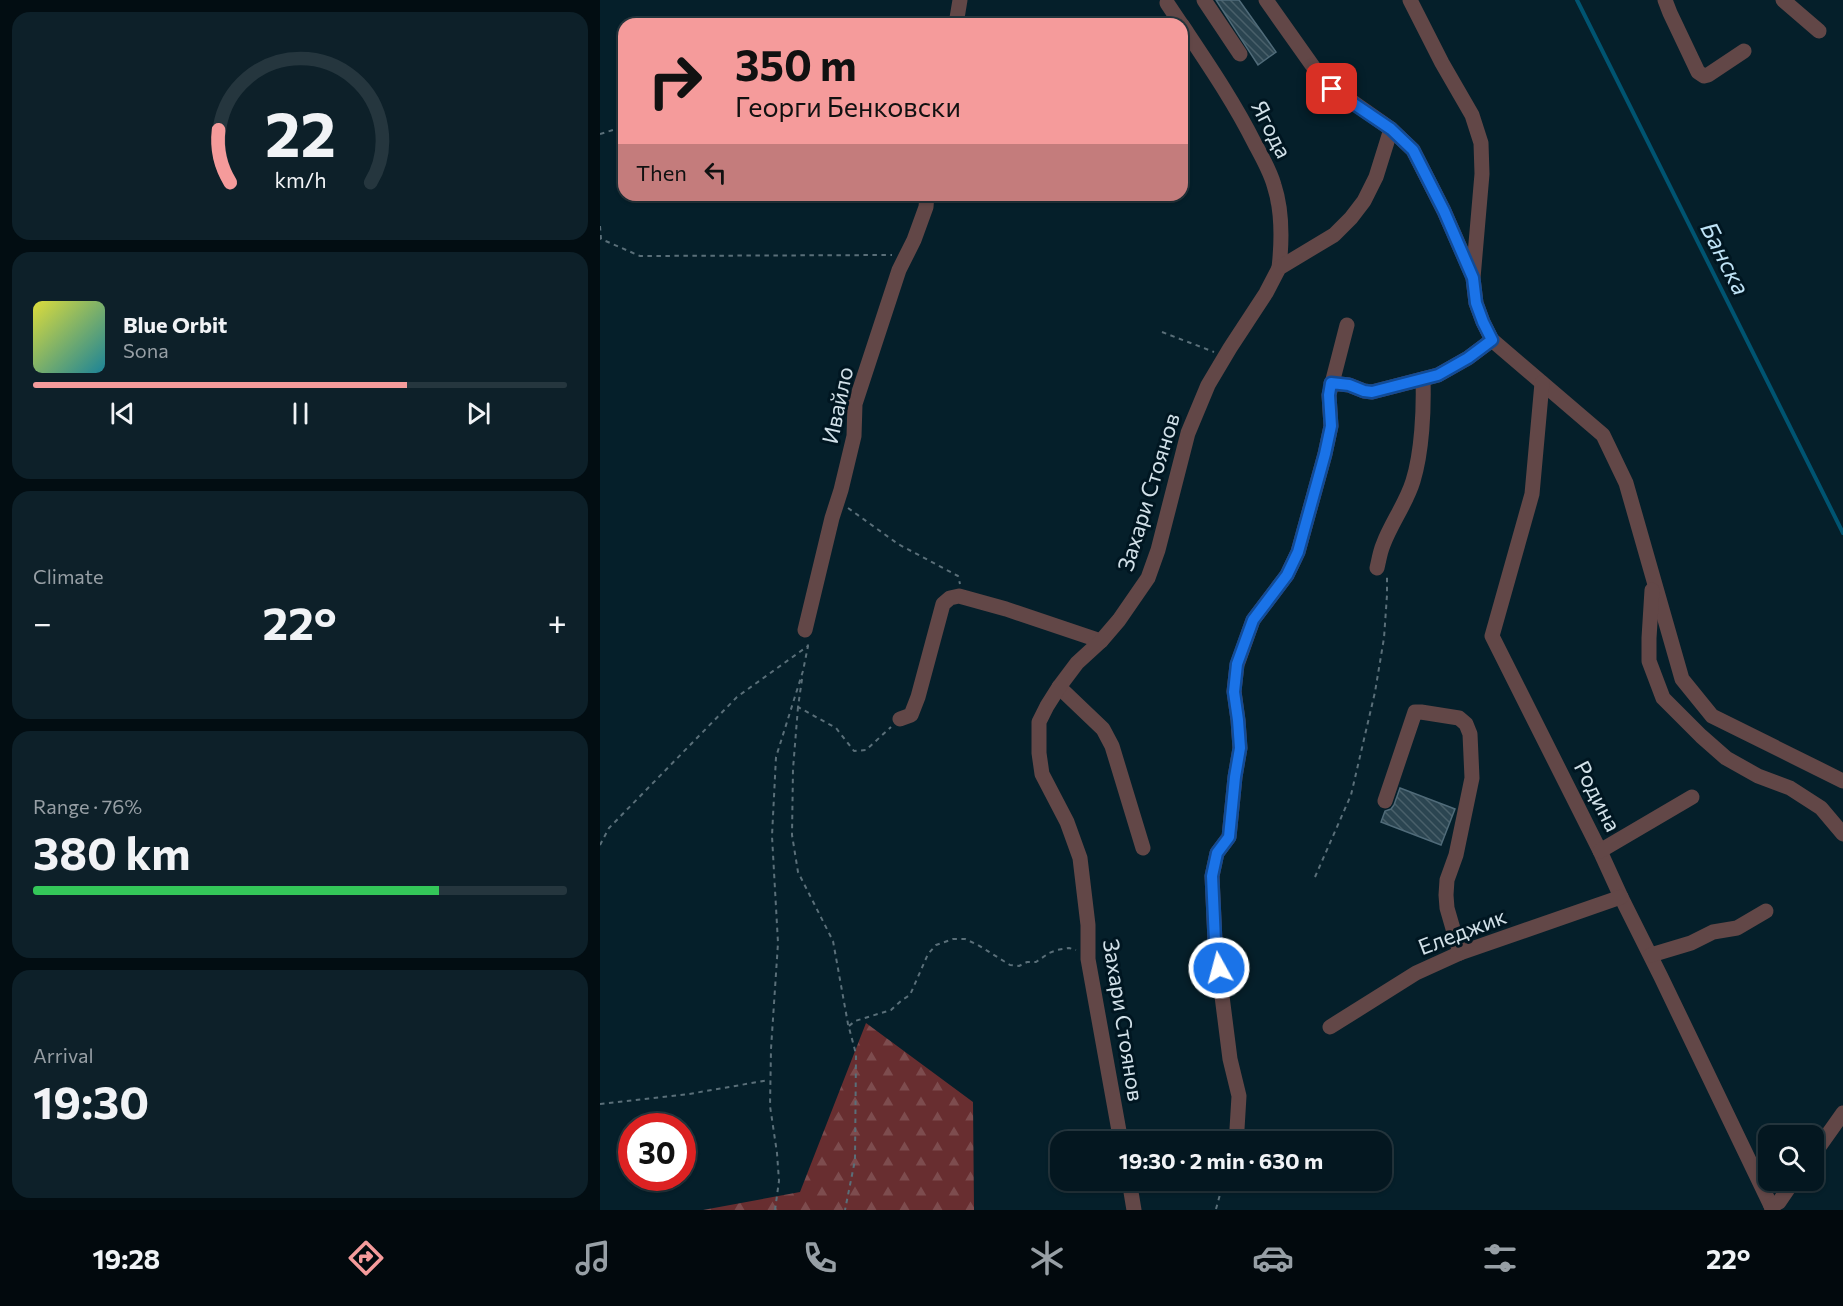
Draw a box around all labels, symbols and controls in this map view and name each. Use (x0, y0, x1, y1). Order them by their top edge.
text: 350 m (735, 38, 857, 90)
icon: right (636, 42, 714, 120)
pin (1306, 63, 1357, 114)
icon: arrive (1315, 72, 1348, 105)
text: Георги Бенковски (735, 90, 961, 123)
text: 22 (264, 94, 336, 170)
street label: Ягода (1246, 95, 1298, 163)
icon: left (699, 156, 732, 189)
text: Then (636, 159, 687, 186)
text: km/h (274, 166, 326, 192)
water label: Банска (1695, 217, 1757, 299)
text: Blue Orbit (123, 311, 227, 338)
text: Sona (123, 338, 169, 362)
street label: Ивайло (816, 364, 858, 446)
icon: previous (106, 397, 139, 430)
icon: pause (284, 397, 317, 430)
icon: next (462, 397, 495, 430)
street label: Захари Стоянов (1111, 410, 1185, 574)
text: Climate (33, 564, 103, 588)
text: 22° (263, 594, 337, 649)
text: − (33, 601, 52, 642)
text: + (548, 601, 567, 642)
street label: Родина (1569, 756, 1627, 836)
text: Range · 76% (33, 794, 142, 818)
text: 380 km (33, 824, 191, 879)
street label: Еледжик (1414, 902, 1510, 960)
position arrow (1187, 936, 1251, 1000)
street label: Захари Стоянов (1098, 937, 1150, 1103)
text: Arrival (33, 1043, 94, 1067)
text: 19:30 (33, 1073, 149, 1128)
speed limit sign: 30 (618, 1113, 696, 1191)
map controls (1758, 1125, 1824, 1191)
button: search (1758, 1125, 1824, 1191)
text: 19:30 · 2 min · 630 m (1119, 1147, 1323, 1174)
icon: directions (345, 1237, 387, 1279)
icon: music (572, 1237, 614, 1279)
icon: phone (799, 1237, 841, 1279)
icon: climate (1026, 1237, 1068, 1279)
icon: car (1252, 1237, 1294, 1279)
icon: filters (1479, 1237, 1521, 1279)
text: 19:28 (92, 1242, 160, 1275)
text: 22° (1706, 1242, 1751, 1275)

